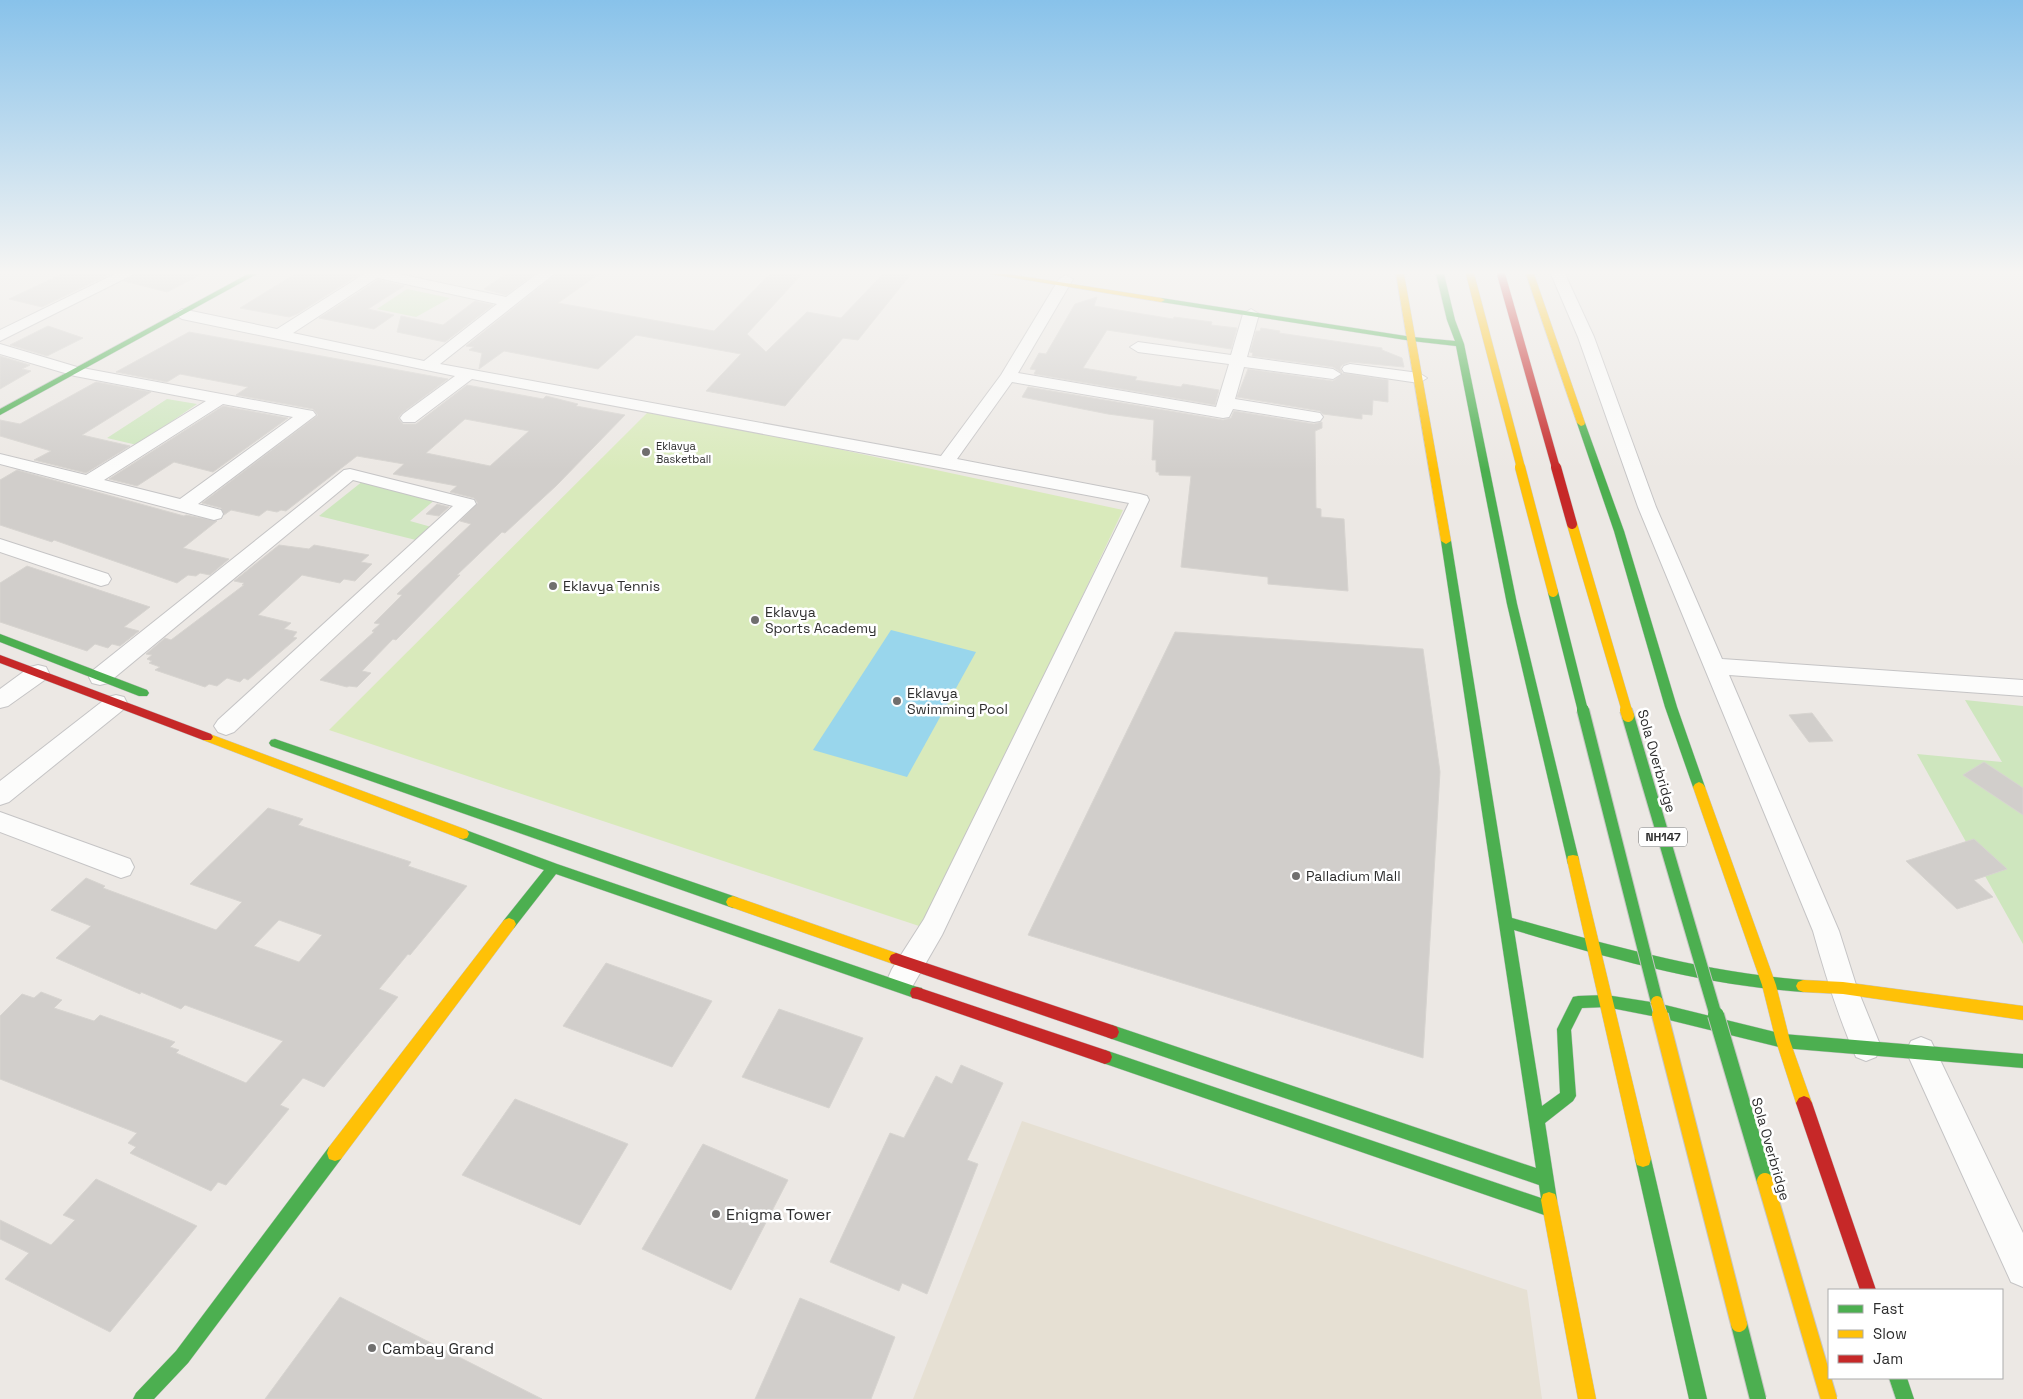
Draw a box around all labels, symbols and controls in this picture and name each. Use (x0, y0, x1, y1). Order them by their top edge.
place label: Eklavya Basketball (656, 439, 711, 466)
marker: Eklavya Basketball (640, 446, 652, 458)
place label: Eklavya Tennis (563, 577, 660, 595)
marker: Eklavya Tennis (547, 580, 559, 592)
place label: Eklavya Sports Academy (765, 603, 877, 637)
marker: Eklavya Sports Academy (749, 614, 761, 626)
place label: Eklavya Swimming Pool (907, 684, 1008, 718)
marker: Eklavya Swimming Pool (891, 695, 903, 707)
street label: Sola Overbridge (1634, 707, 1680, 815)
road number: NH147 (1639, 828, 1687, 846)
place label: Palladium Mall (1306, 867, 1401, 885)
marker: Palladium Mall (1290, 870, 1302, 882)
street label: Sola Overbridge (1748, 1095, 1794, 1203)
place label: Enigma Tower (726, 1204, 831, 1225)
marker: Enigma Tower (710, 1208, 722, 1220)
legend (1828, 1289, 2003, 1379)
text: Fast (1873, 1299, 1904, 1318)
text: Slow (1873, 1324, 1907, 1343)
place label: Cambay Grand (382, 1338, 494, 1359)
marker: Cambay Grand (366, 1342, 378, 1354)
text: Jam (1873, 1349, 1903, 1368)

